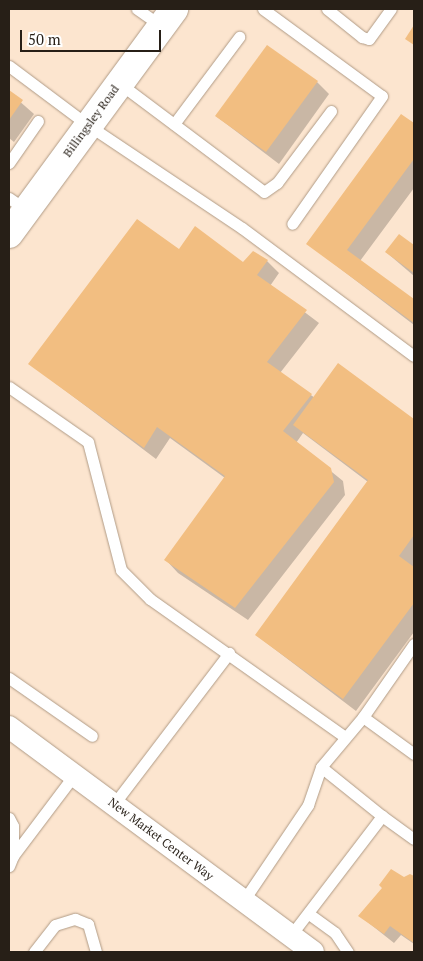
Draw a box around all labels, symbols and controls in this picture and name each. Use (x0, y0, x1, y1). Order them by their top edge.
scale bar (22, 20, 164, 52)
text: 50 m (28, 29, 61, 49)
street label: Billingsley Road (60, 82, 122, 160)
street label: New Market Center Way (105, 795, 217, 883)

